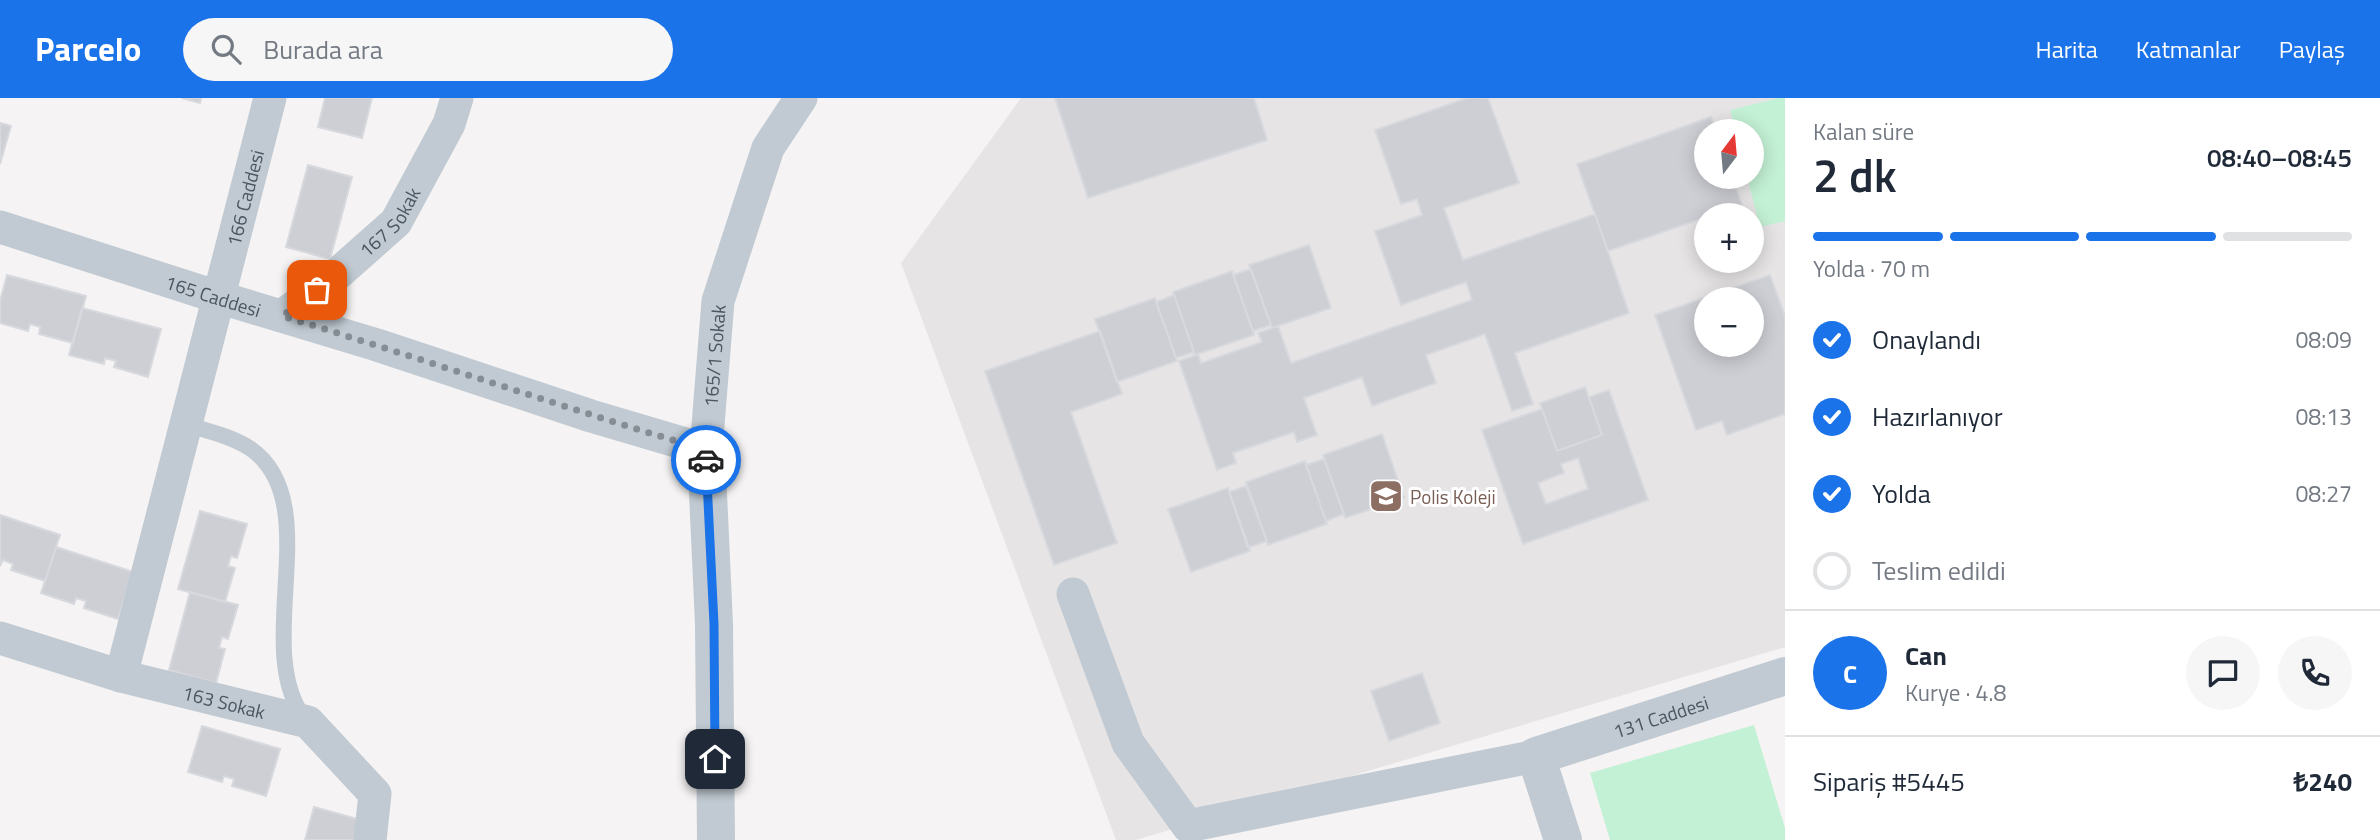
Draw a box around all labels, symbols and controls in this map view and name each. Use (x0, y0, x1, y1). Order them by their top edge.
search box (183, 18, 673, 81)
text: Parcelo (35, 24, 141, 74)
icon: search (207, 30, 245, 68)
text: Burada ara (263, 30, 383, 69)
text: Harita (2035, 31, 2098, 67)
text: Katmanlar (2136, 31, 2241, 67)
text: Paylaş (2279, 31, 2345, 67)
text: Kalan süre (1813, 114, 1914, 149)
north arrow (1694, 119, 1764, 189)
map controls (1694, 119, 1764, 357)
text: 08:40–08:45 (2207, 138, 2352, 177)
text: 2 dk (1813, 140, 1897, 210)
street label: 166 Caddesi (218, 146, 271, 249)
street label: 167 Sokak (352, 182, 427, 263)
button: + (1694, 203, 1764, 273)
text: Yolda · 70 m (1813, 251, 1930, 286)
pin (287, 260, 347, 320)
street label: 165 Caddesi (162, 267, 265, 324)
icon: bag (298, 271, 336, 309)
button: − (1694, 287, 1764, 357)
street label: 165/1 Sokak (695, 303, 732, 408)
text: Onaylandı (1872, 320, 1981, 359)
icon: check (1813, 321, 1851, 359)
text: 08:09 (2295, 322, 2352, 357)
text: Hazırlanıyor (1872, 397, 2003, 436)
icon: check (1813, 398, 1851, 436)
text: 08:13 (2295, 399, 2352, 434)
courier (671, 425, 741, 495)
icon: car (687, 441, 725, 479)
text: Yolda (1872, 474, 1931, 513)
icon: check (1813, 475, 1851, 513)
text: 08:27 (2295, 476, 2352, 511)
school or university icon: Polis Koleji (1367, 477, 1405, 515)
place label: Polis Koleji (1410, 482, 1496, 511)
text: Teslim edildi (1872, 551, 2006, 590)
text: Can (1905, 636, 1947, 675)
button: chat (2186, 636, 2260, 710)
button: phone (2278, 636, 2352, 710)
text: C (1843, 654, 1857, 693)
text: Kurye · 4.8 (1905, 675, 2006, 710)
street label: 163 Sokak (180, 677, 268, 725)
street label: 131 Caddesi (1609, 687, 1712, 745)
pin (685, 729, 745, 789)
icon: home (696, 740, 734, 778)
text: Sipariş #5445 (1813, 762, 1965, 801)
text: ₺240 (2293, 762, 2352, 801)

